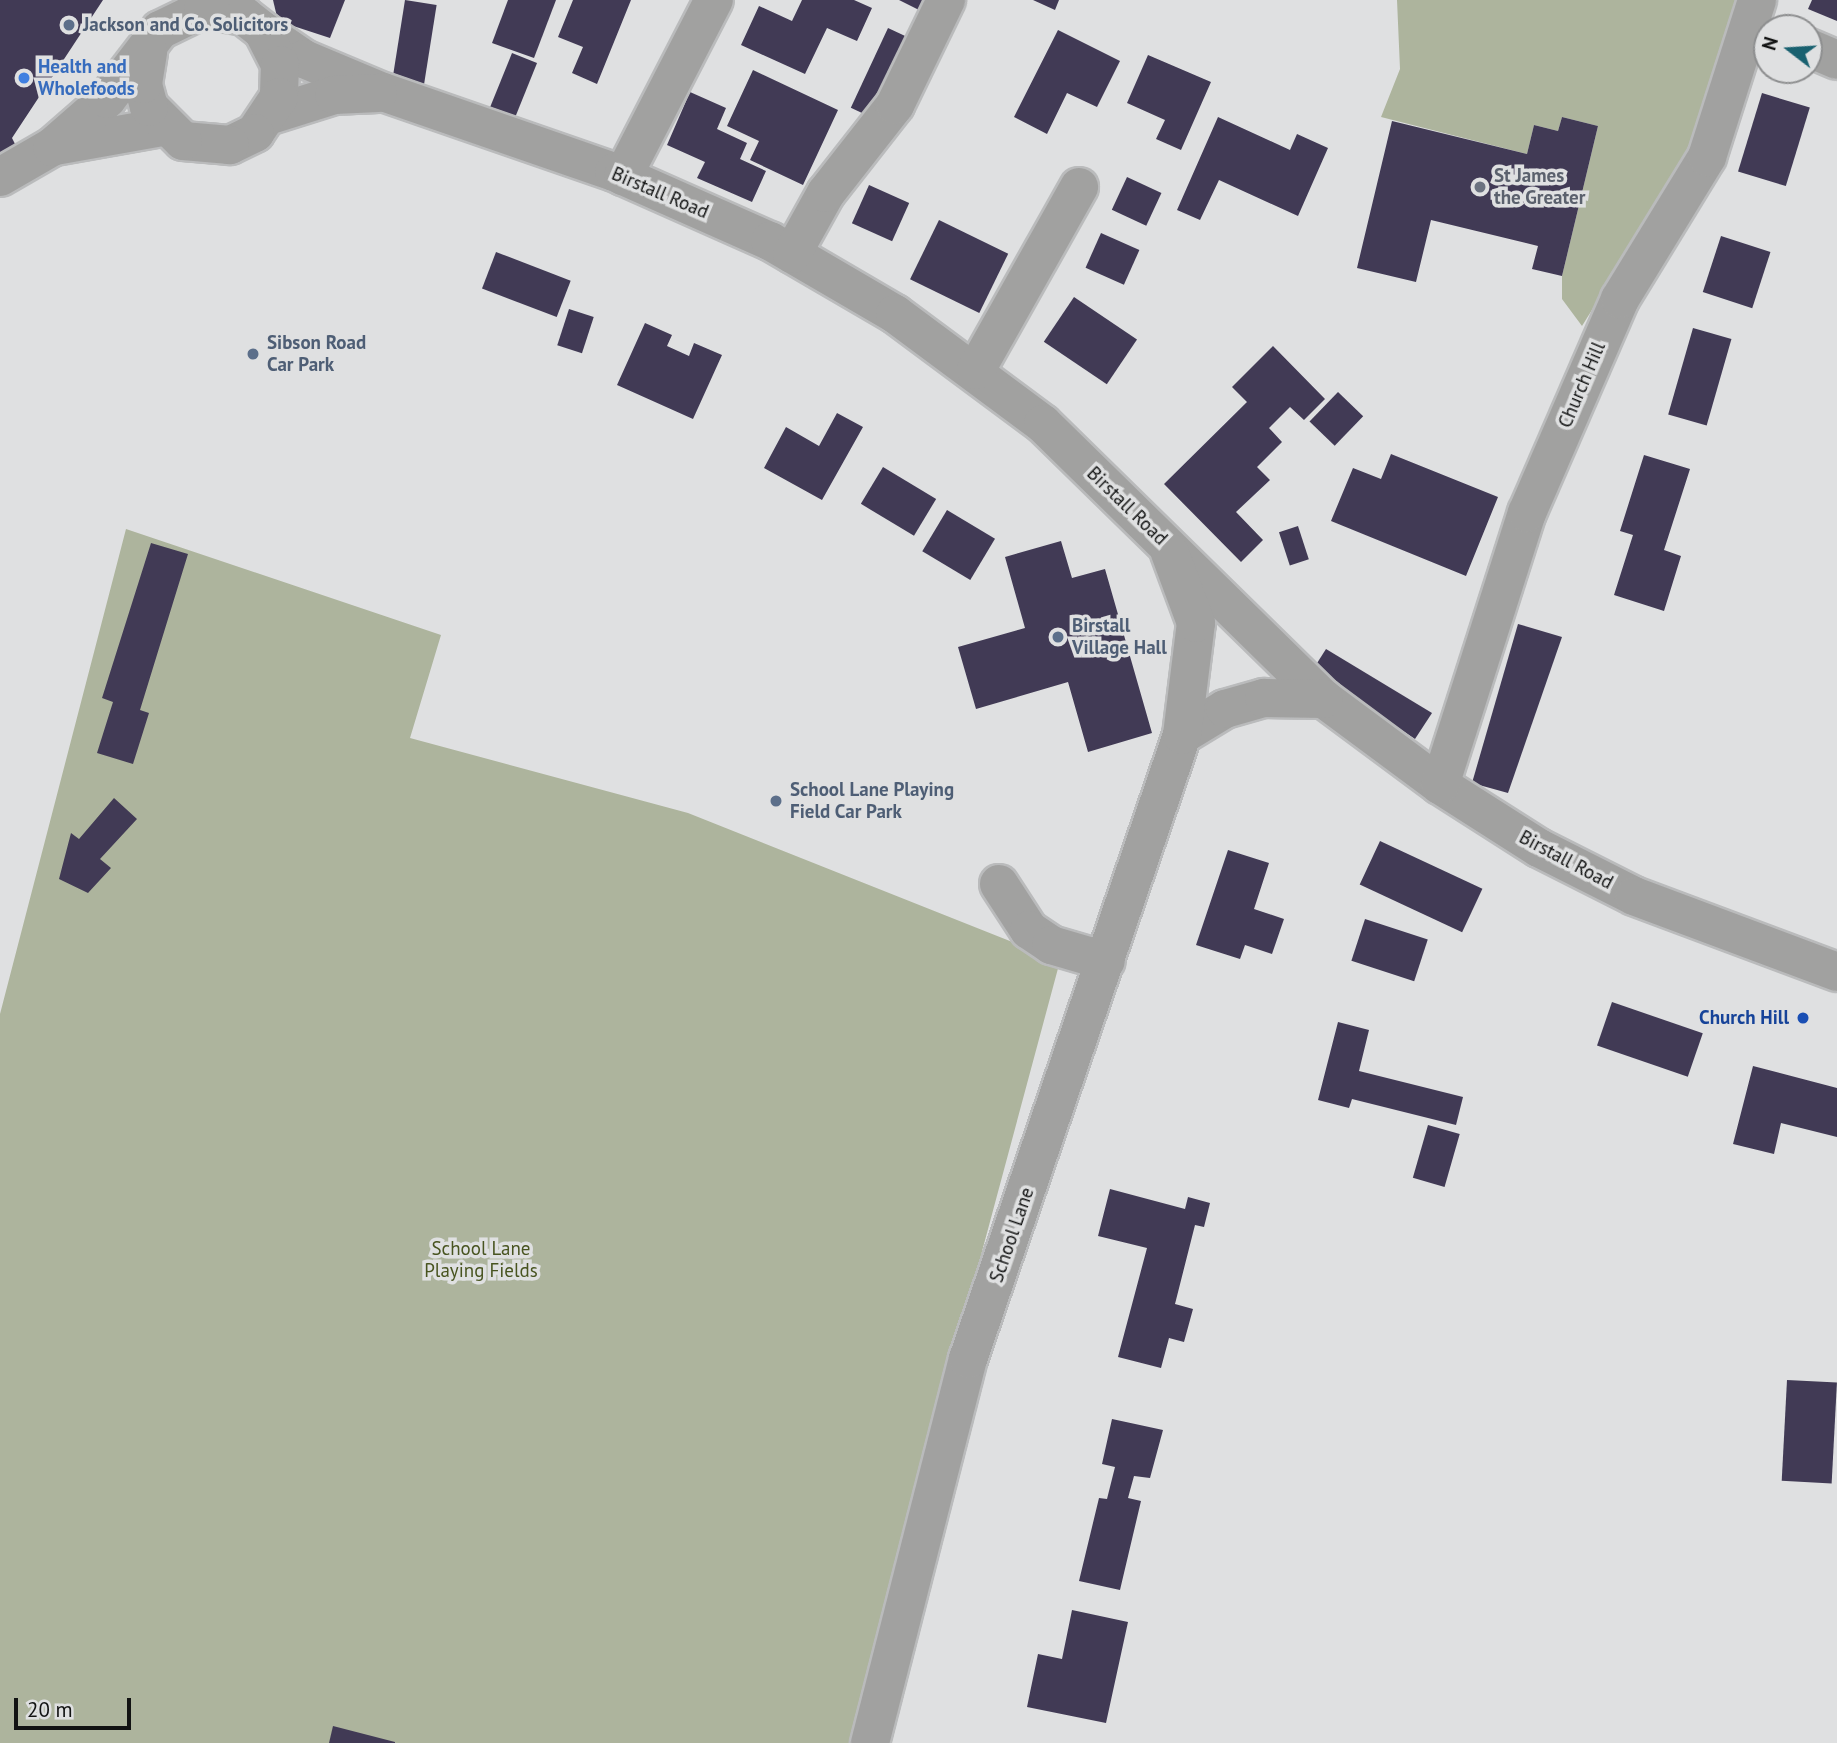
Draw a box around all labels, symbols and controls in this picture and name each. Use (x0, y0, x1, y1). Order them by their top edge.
place label: Jackson and Co. Solicitors (83, 14, 290, 36)
north arrow (1753, 14, 1823, 84)
marker: Jackson and Co. Solicitors (61, 17, 77, 33)
text: N (1757, 34, 1783, 53)
place label: Health and Wholefoods (38, 56, 135, 100)
marker: Health and Wholefoods (16, 70, 32, 86)
street label: Birstall Road (608, 162, 712, 224)
place label: St James the Greater (1494, 165, 1586, 209)
marker: St James the Greater (1472, 179, 1488, 195)
place label: Sibson Road Car Park (267, 332, 366, 376)
street label: Church Hill (1554, 339, 1610, 431)
marker: Sibson Road Car Park (245, 346, 261, 362)
street label: Birstall Road (1082, 462, 1172, 550)
place label: Birstall Village Hall (1072, 615, 1167, 659)
marker: Birstall Village Hall (1050, 629, 1066, 645)
place label: School Lane Playing Field Car Park (790, 779, 954, 823)
marker: School Lane Playing Field Car Park (768, 793, 784, 809)
street label: Birstall Road (1515, 826, 1617, 894)
place label: Church Hill (1699, 1007, 1789, 1029)
marker: Church Hill (1795, 1010, 1811, 1026)
street label: School Lane (985, 1185, 1039, 1285)
park label: School Lane Playing Fields (424, 1238, 538, 1282)
scale bar (18, 1684, 135, 1728)
text: 20 m (27, 1696, 73, 1723)

